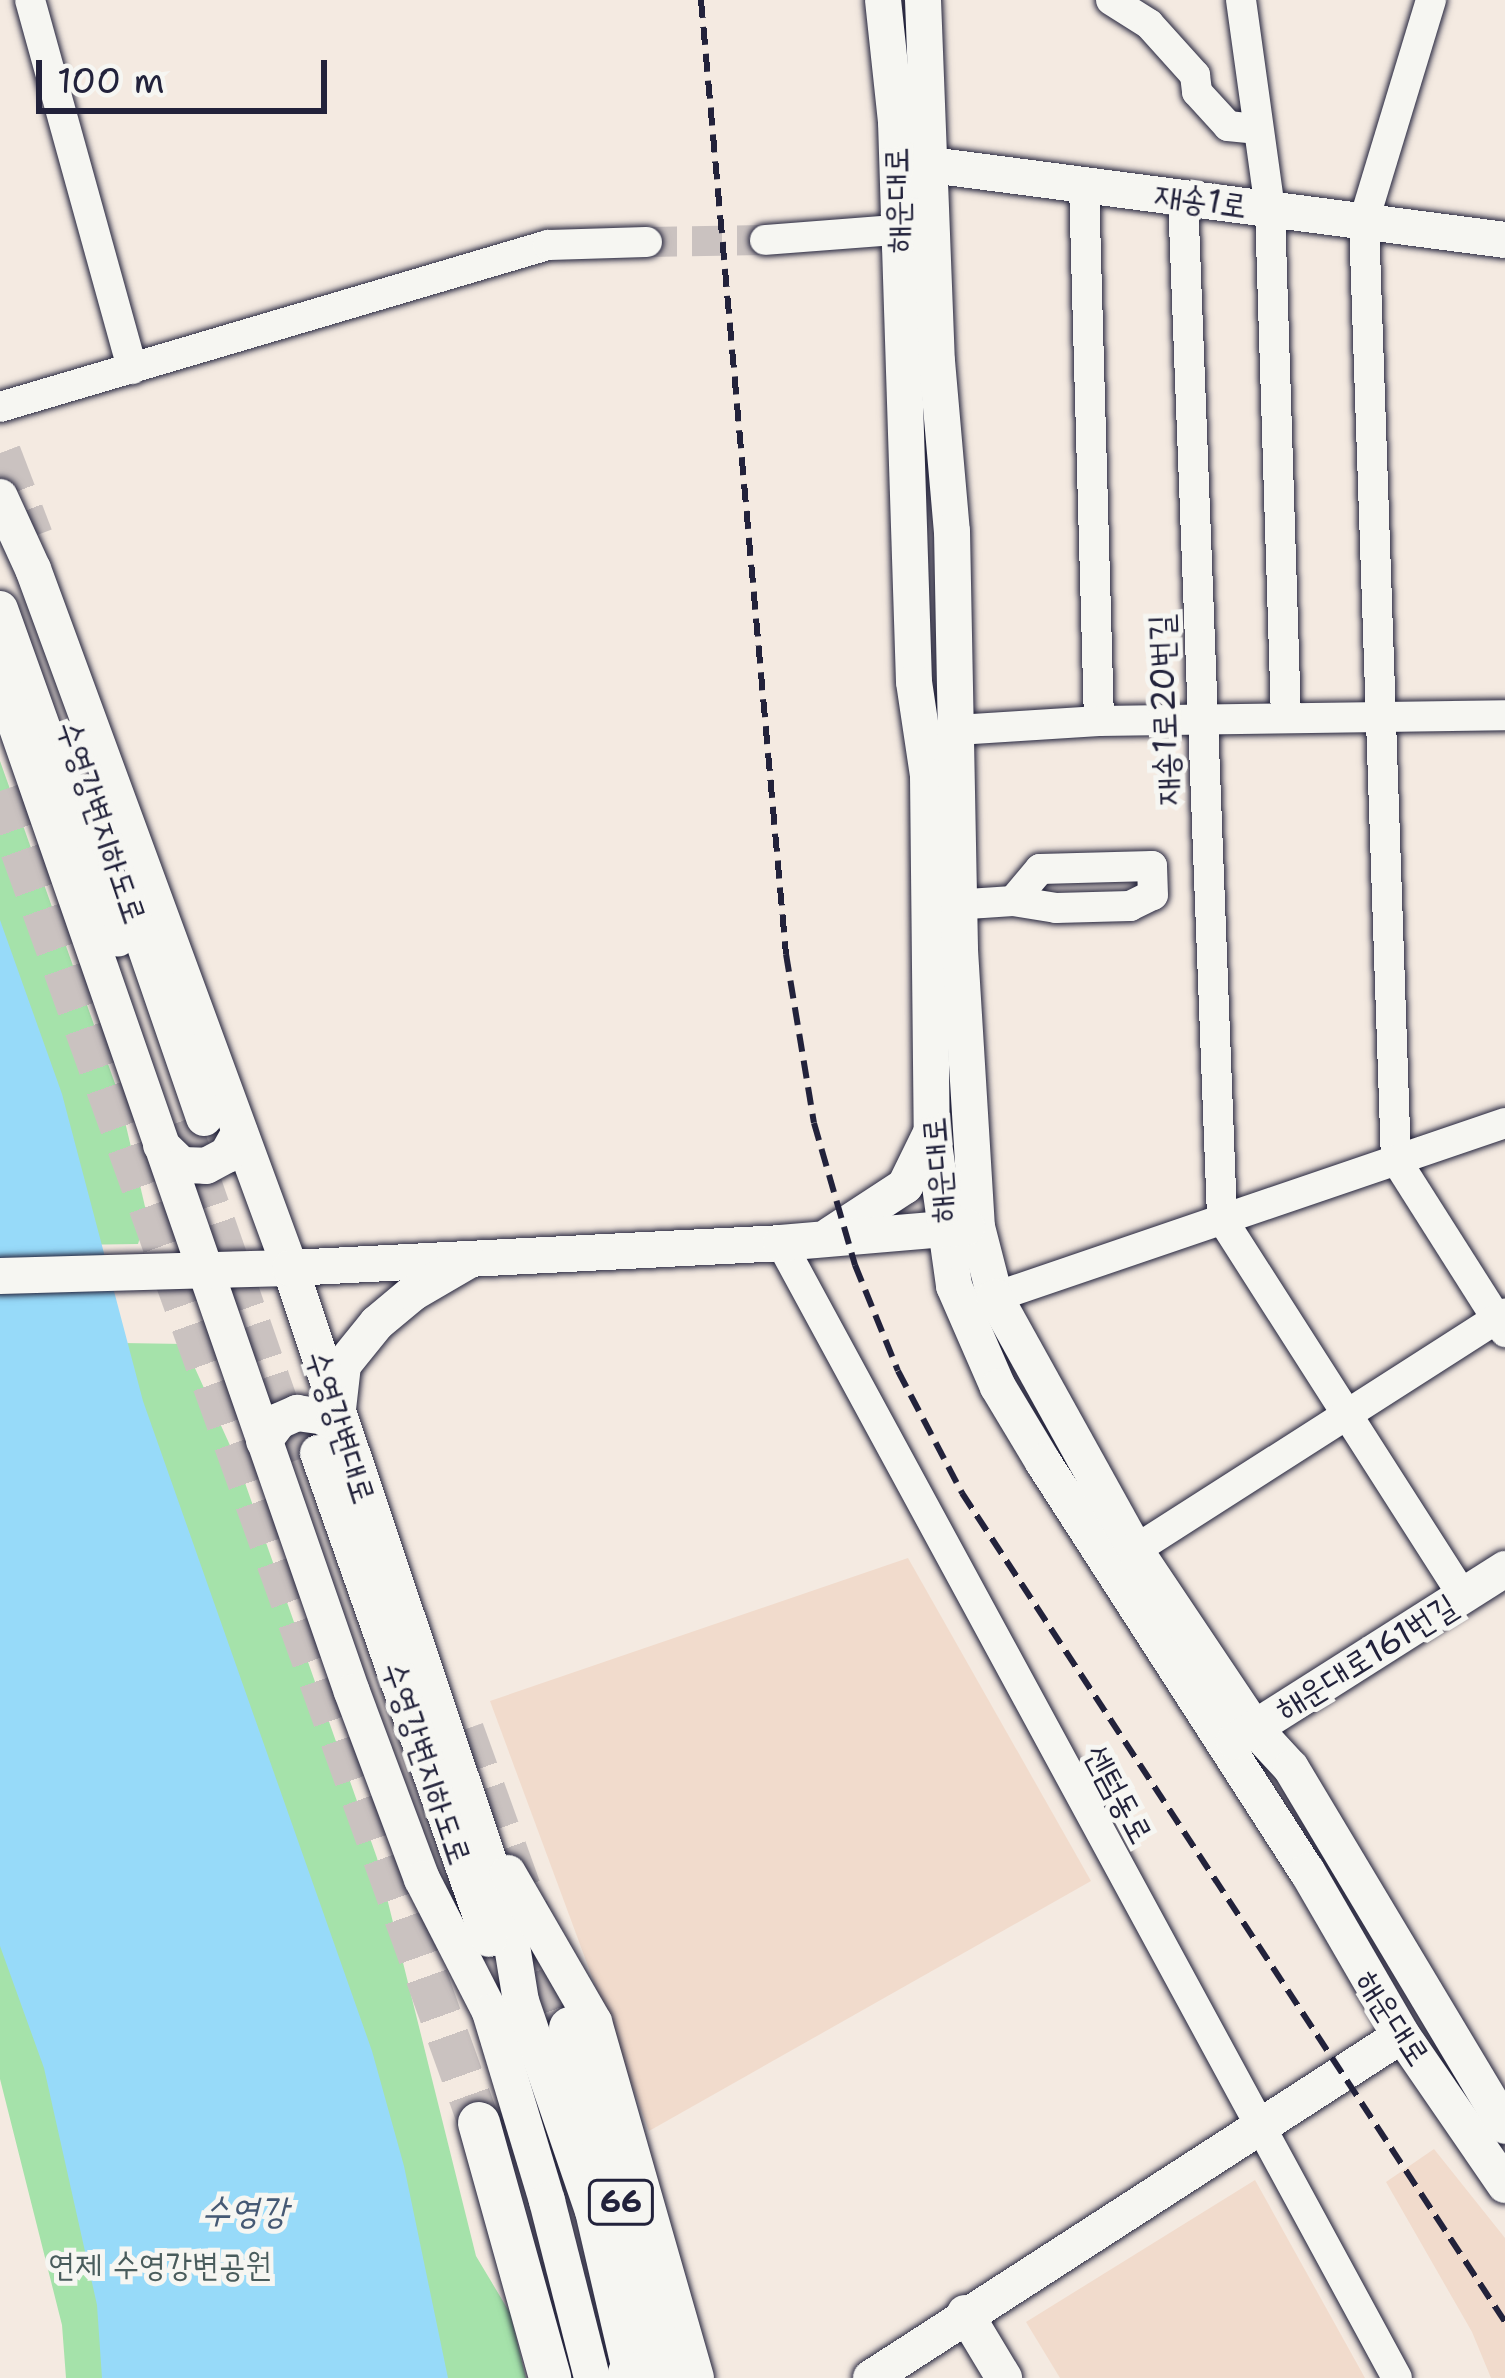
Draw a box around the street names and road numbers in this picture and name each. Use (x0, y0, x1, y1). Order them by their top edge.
street label: 해운대로 (876, 147, 918, 253)
street label: 재송1로 (1152, 174, 1250, 226)
street label: 재송1로20번길 (1141, 614, 1187, 806)
street label: 수영강변지하도로 (49, 715, 155, 929)
street label: 해운대로 (914, 1115, 962, 1225)
street label: 수영강변대로 (298, 1345, 384, 1509)
street label: 해운대로161번길 (1268, 1586, 1464, 1728)
street label: 수영강변지하도로 (374, 1656, 480, 1870)
street label: 센텀동로 (1077, 1738, 1161, 1850)
street label: 해운대로 (1347, 1963, 1439, 2073)
road number: 66 (585, 2178, 657, 2226)

